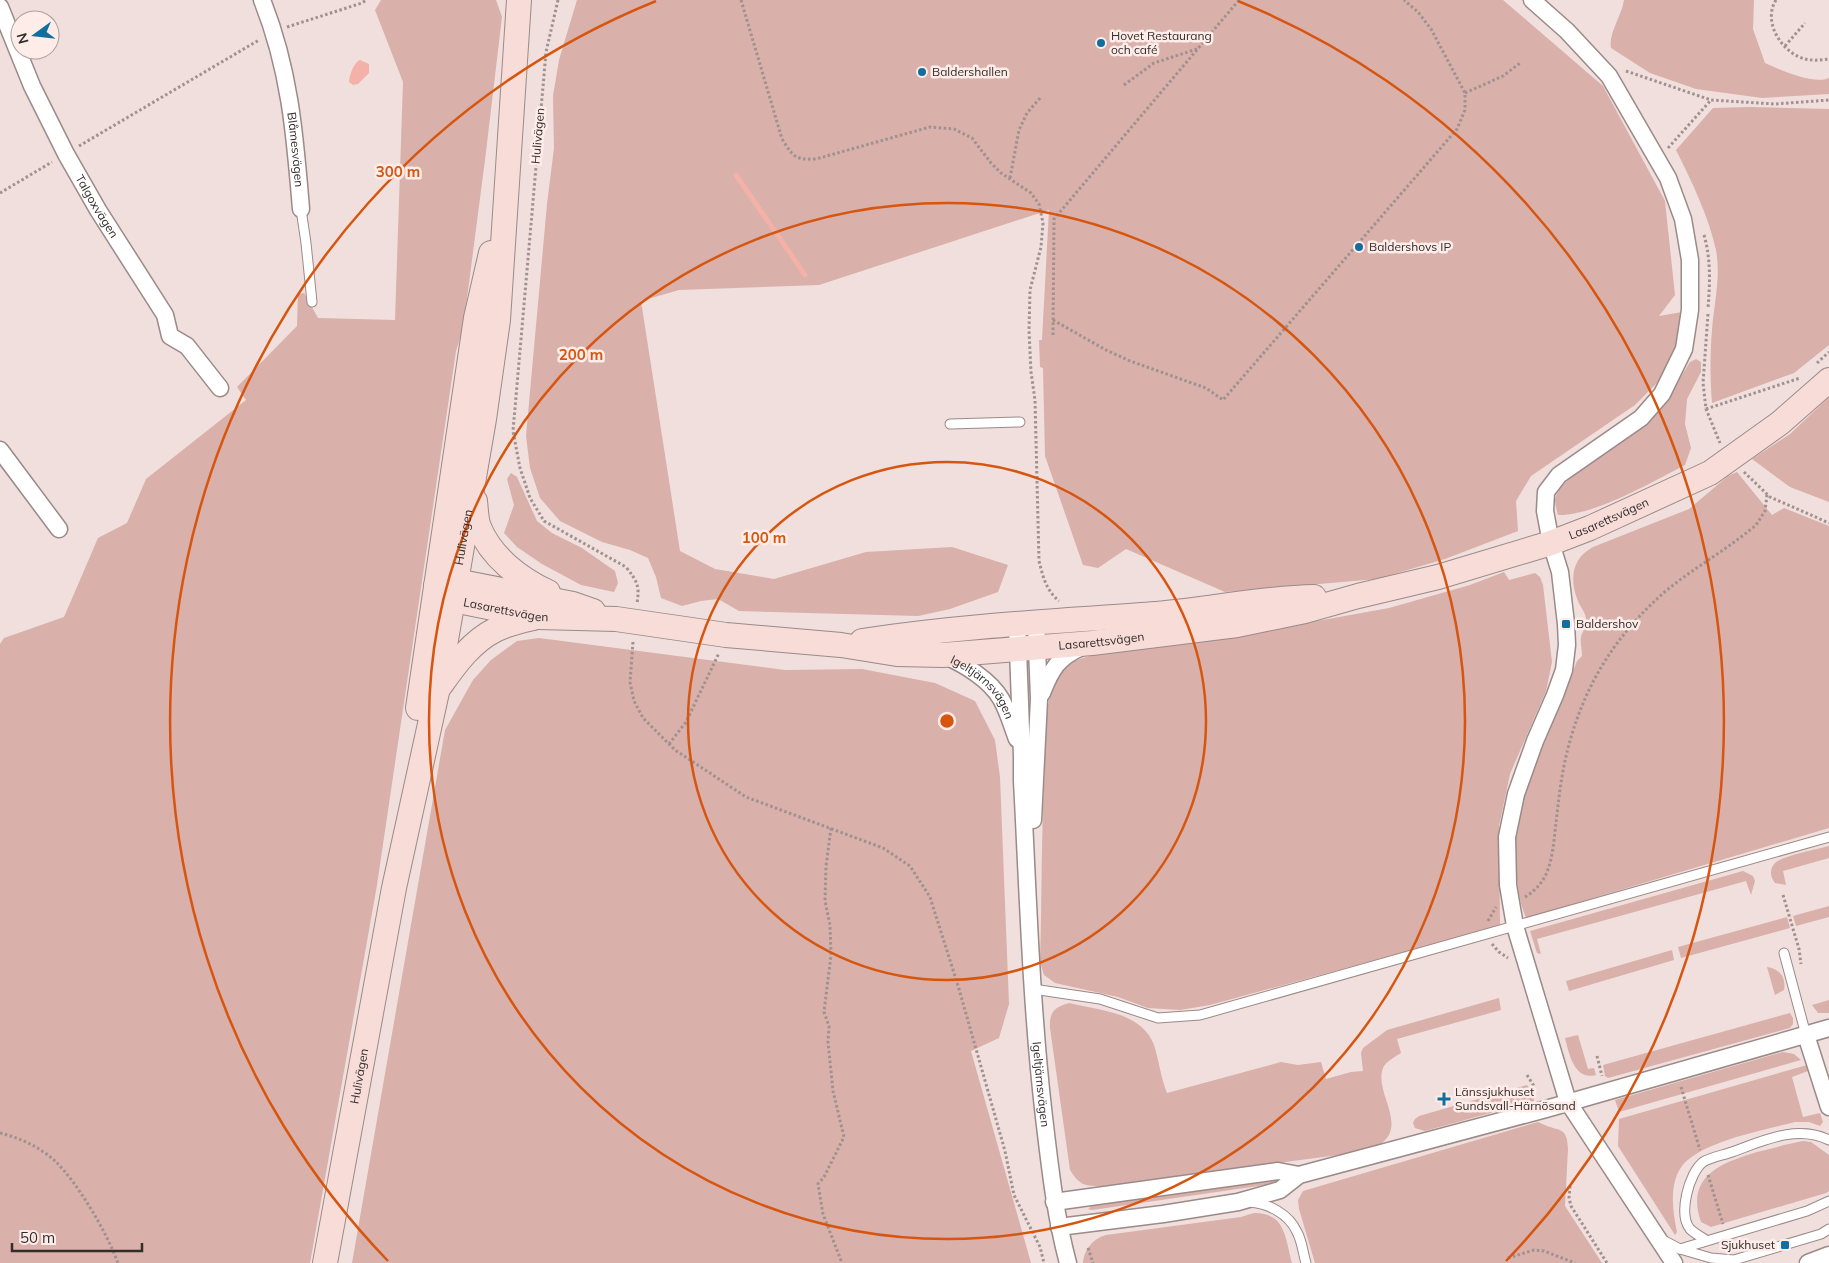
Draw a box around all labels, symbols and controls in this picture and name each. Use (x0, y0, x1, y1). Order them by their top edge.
north arrow (10, 10, 60, 60)
place label: Hovet Restaurang och café (1111, 28, 1212, 57)
text: N (12, 31, 33, 46)
marker: Hovet Restaurang och café (1095, 37, 1107, 49)
place label: Baldershallen (932, 64, 1008, 79)
marker: Baldershallen (916, 66, 928, 78)
street label: Hulivägen (528, 107, 547, 165)
street label: Blåmesvägen (284, 111, 307, 188)
text: 300 m (376, 162, 420, 181)
street label: Talgoxvägen (72, 172, 122, 241)
place label: Baldershovs IP (1369, 239, 1451, 254)
marker: Baldershovs IP (1353, 241, 1365, 253)
text: 200 m (559, 345, 603, 364)
street label: Lasarettsvägen (1566, 494, 1651, 543)
street label: Hulivägen (451, 508, 475, 566)
text: 100 m (742, 528, 786, 547)
street label: Lasarettsvägen (462, 594, 549, 624)
place label: Baldershov (1576, 616, 1639, 631)
marker: Baldershov (1560, 618, 1572, 630)
street label: Lasarettsvägen (1058, 629, 1145, 653)
street label: Igeltjärnsvägen (948, 652, 1017, 721)
centre of rings (938, 712, 956, 730)
street label: Igeltjärnsvägen (1030, 1041, 1053, 1128)
street label: Hulivägen (346, 1047, 371, 1105)
place label: Länssjukhuset Sundsvall-Härnösand (1455, 1084, 1576, 1113)
marker: Länssjukhuset Sundsvall-Härnösand (1437, 1092, 1451, 1106)
scale bar (12, 1220, 142, 1252)
text: 50 m (20, 1228, 55, 1247)
place label: Sjukhuset (1721, 1237, 1775, 1252)
marker: Sjukhuset (1779, 1239, 1791, 1251)

